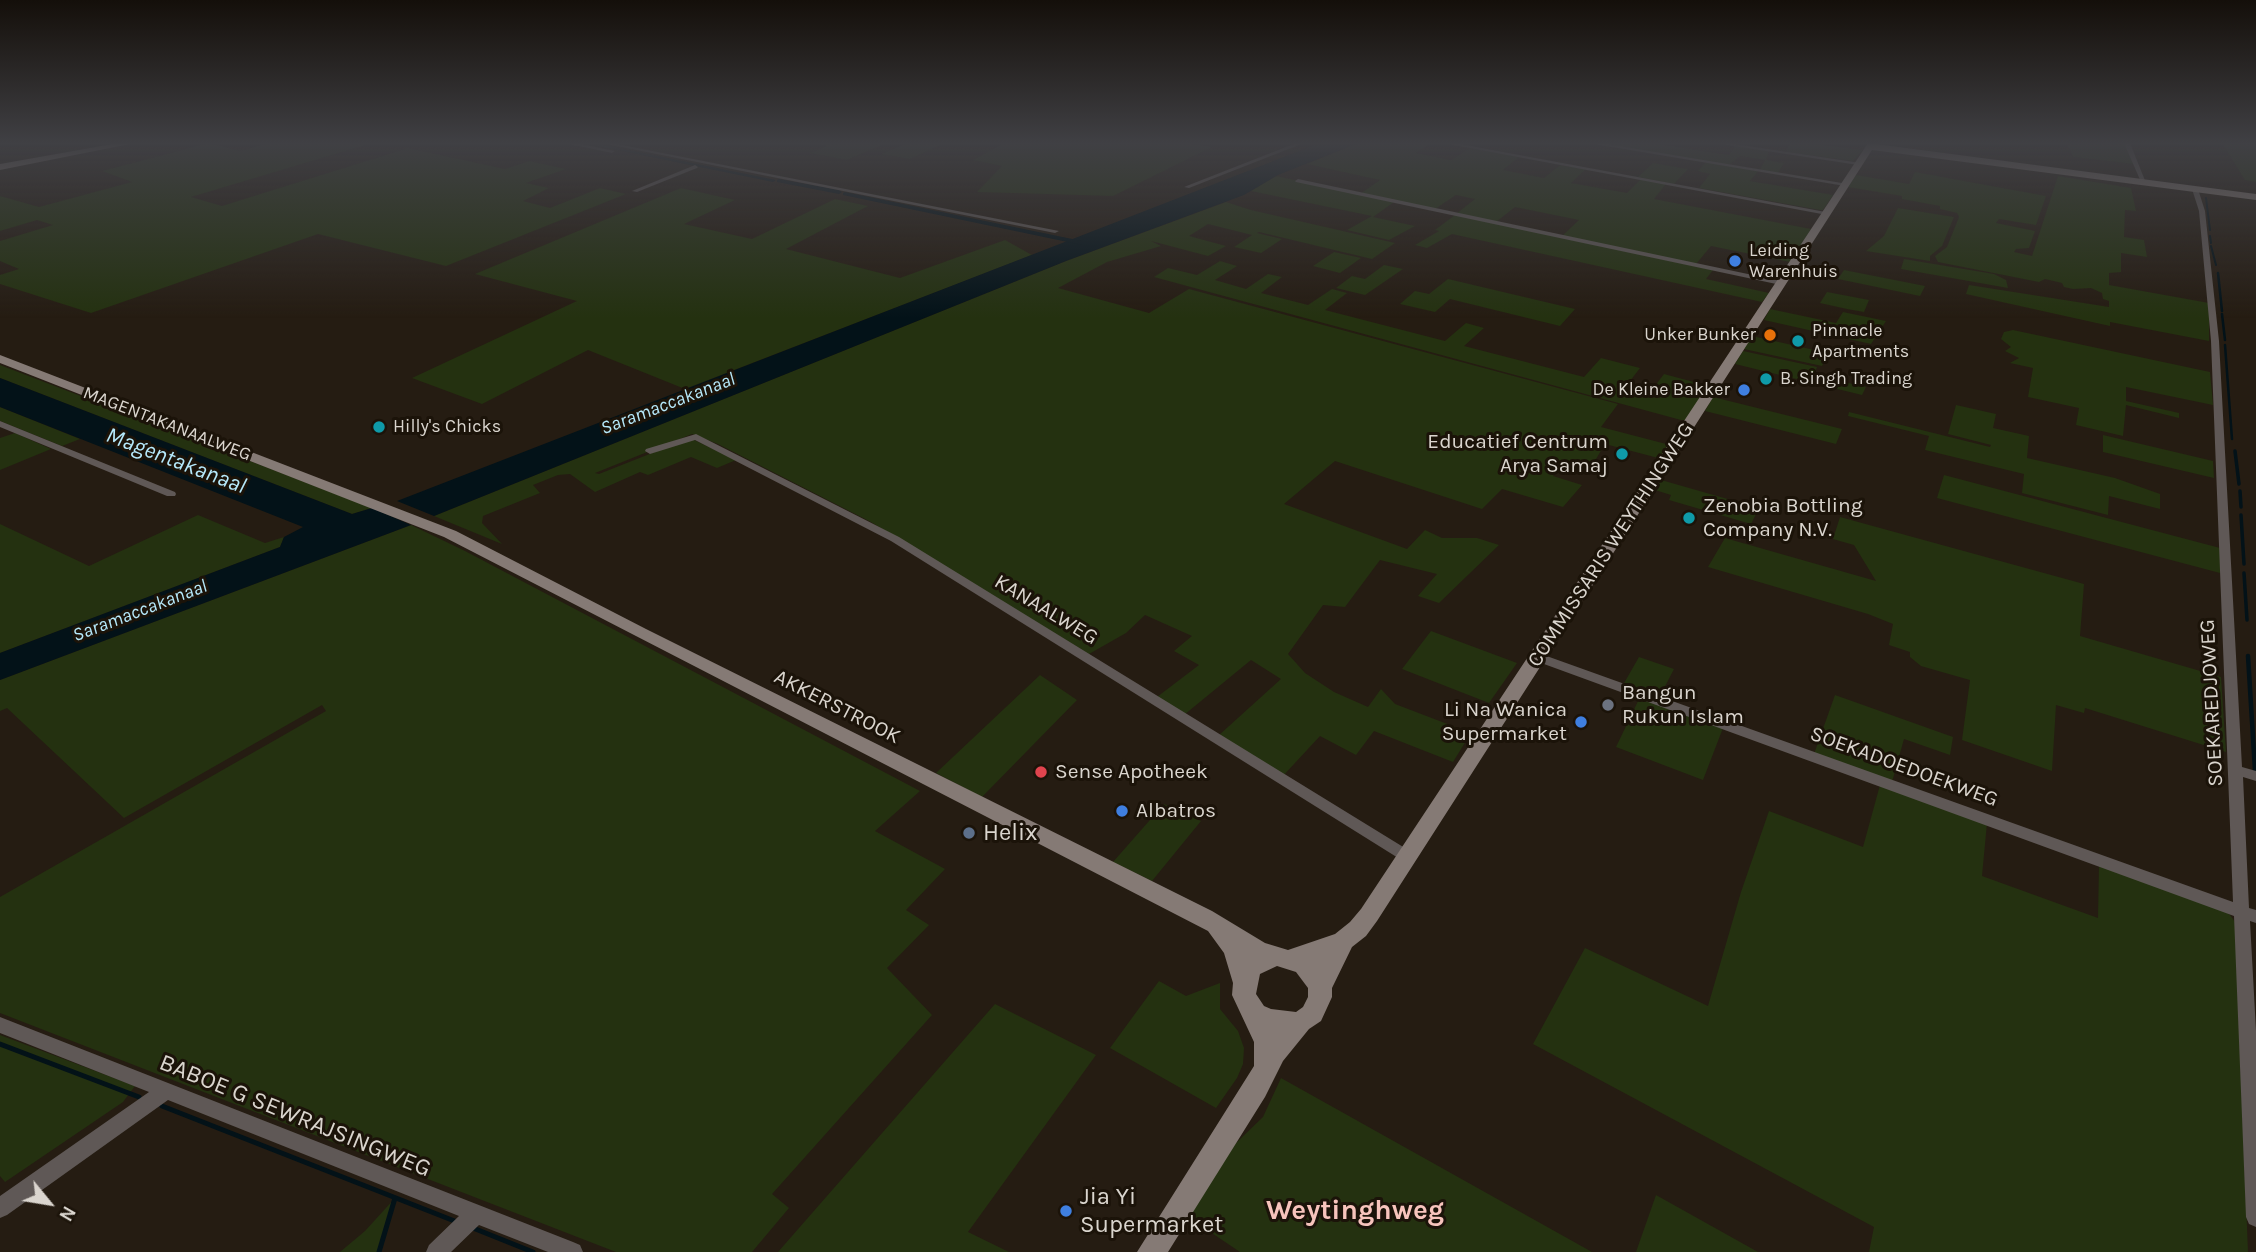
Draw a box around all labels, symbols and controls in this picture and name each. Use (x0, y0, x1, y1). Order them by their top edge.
place label: Leiding Warenhuis (1749, 240, 1838, 282)
marker: Leiding Warenhuis (1727, 253, 1743, 269)
place label: Pinnacle Apartments (1812, 320, 1909, 362)
place label: Unker Bunker (1644, 324, 1756, 346)
marker: Unker Bunker (1762, 327, 1778, 343)
marker: Pinnacle Apartments (1790, 333, 1806, 349)
water label: Saramaccakanaal (598, 368, 738, 440)
place label: B. Singh Trading (1780, 368, 1912, 390)
marker: B. Singh Trading (1758, 371, 1774, 387)
place label: De Kleine Bakker (1593, 379, 1730, 401)
street label: MAGENTAKANAALWEG (80, 382, 254, 466)
marker: De Kleine Bakker (1736, 382, 1752, 398)
place label: Hilly's Chicks (393, 416, 501, 438)
street label: COMMISSARIS WEYTHINGWEG (1522, 418, 1700, 672)
marker: Hilly's Chicks (371, 419, 387, 435)
water label: Magentakanaal (102, 422, 250, 500)
place label: Educatief Centrum Arya Samaj (1427, 429, 1608, 479)
marker: Educatief Centrum Arya Samaj (1614, 446, 1630, 462)
place label: Zenobia Bottling Company N.V. (1703, 493, 1863, 543)
marker: Zenobia Bottling Company N.V. (1681, 510, 1697, 526)
street label: KANAALWEG (990, 569, 1102, 651)
water label: Saramaccakanaal (70, 575, 210, 647)
street label: SOEKAREDJOWEG (2195, 619, 2229, 787)
street label: AKKERSTROOK (770, 664, 904, 750)
place label: Bangun Rukun Islam (1622, 680, 1744, 730)
place label: Li Na Wanica Supermarket (1442, 697, 1567, 747)
marker: Bangun Rukun Islam (1600, 697, 1616, 713)
marker: Li Na Wanica Supermarket (1573, 714, 1589, 730)
street label: SOEKADOEDOEKWEG (1807, 721, 2001, 813)
place label: Sense Apotheek (1055, 759, 1208, 785)
marker: Sense Apotheek (1033, 764, 1049, 780)
place label: Albatros (1136, 798, 1216, 824)
marker: Albatros (1114, 803, 1130, 819)
place label: Helix (983, 819, 1038, 847)
marker: Helix (961, 825, 977, 841)
street label: BABOE G SEWRAJSINGWEG (155, 1048, 435, 1184)
north arrow (14, 1168, 84, 1238)
place label: Jia Yi Supermarket (1080, 1183, 1223, 1239)
district label: Weytinghweg (1266, 1194, 1444, 1228)
text: N (54, 1202, 80, 1225)
marker: Jia Yi Supermarket (1058, 1203, 1074, 1219)

